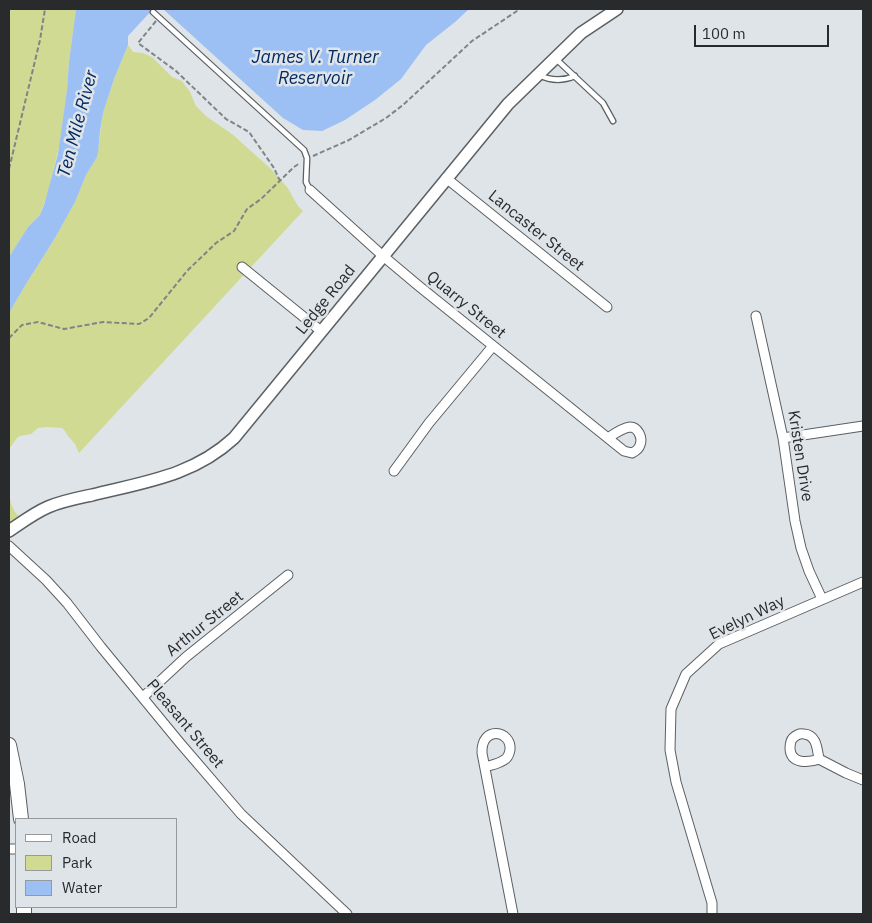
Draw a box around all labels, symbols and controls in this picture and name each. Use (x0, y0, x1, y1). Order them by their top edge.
scale bar (697, 15, 832, 47)
text: 100 m (702, 24, 746, 43)
water label: James V. Turner Reservoir (251, 47, 379, 90)
water label: Ten Mile River (53, 68, 103, 180)
street label: Lancaster Street (484, 186, 588, 276)
street label: Ledge Road (292, 261, 360, 339)
street label: Quarry Street (422, 267, 510, 343)
street label: Kristen Drive (783, 409, 817, 503)
street label: Arthur Street (163, 587, 247, 661)
street label: Evelyn Way (706, 592, 788, 644)
street label: Pleasant Street (142, 676, 228, 772)
legend (15, 818, 178, 908)
text: Road (62, 828, 97, 847)
text: Park (62, 853, 92, 872)
text: Water (62, 878, 102, 897)

